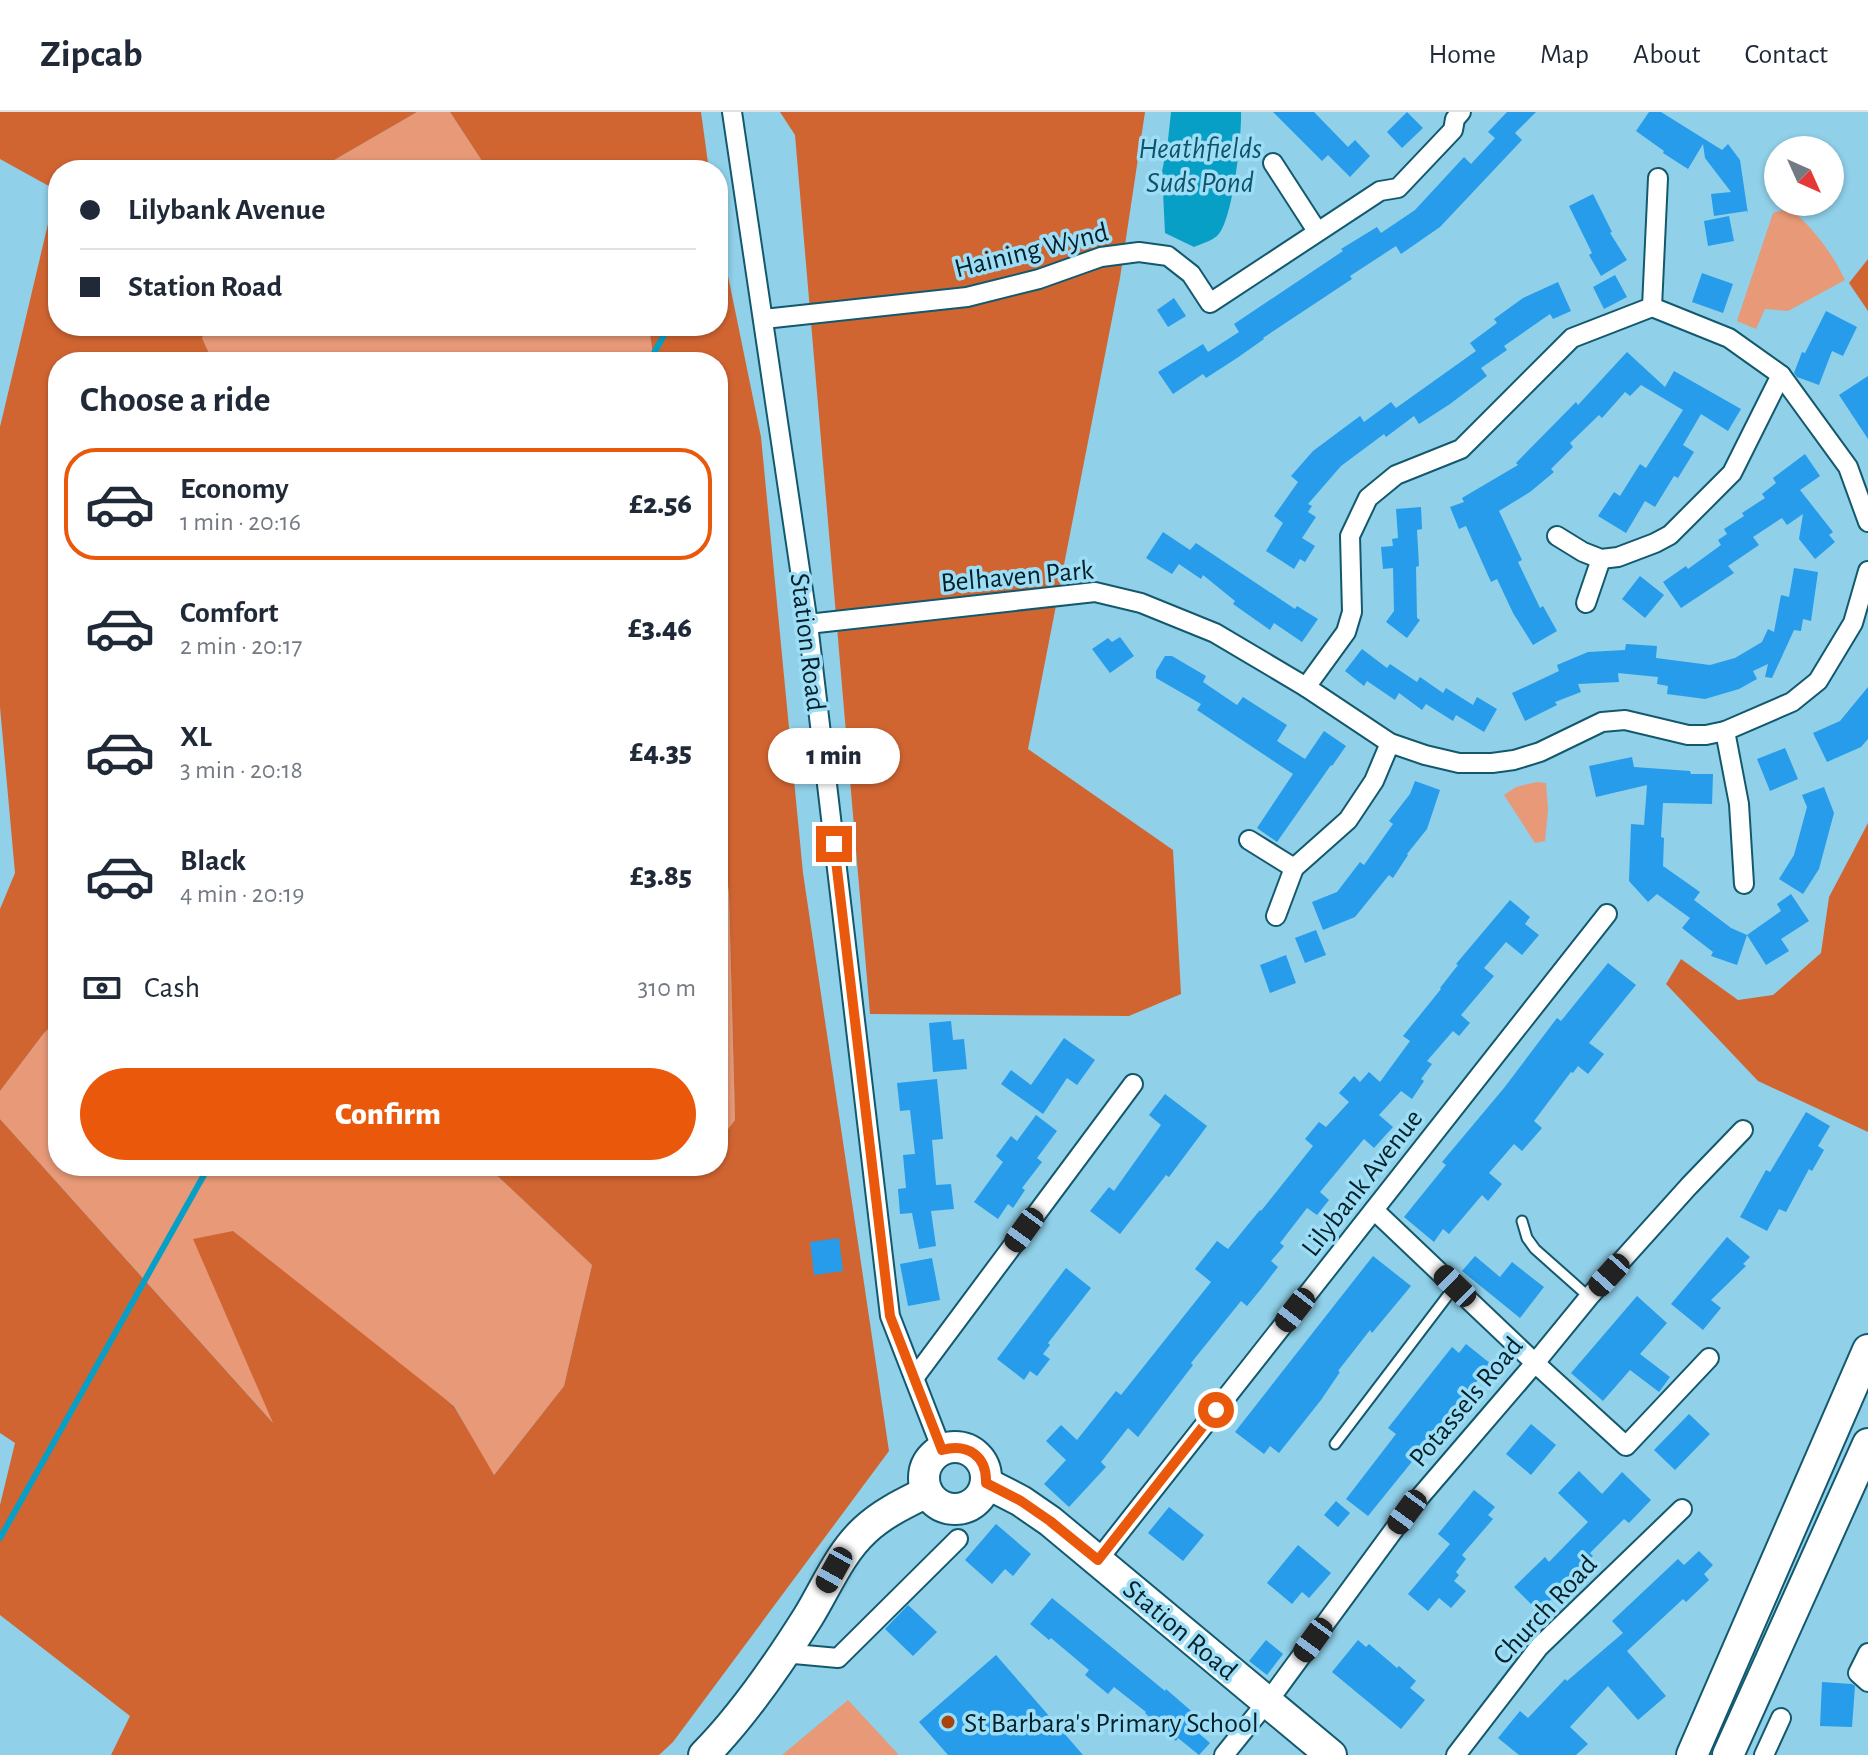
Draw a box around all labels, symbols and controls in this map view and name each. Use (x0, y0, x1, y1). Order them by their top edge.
text: Zipcab (40, 36, 143, 74)
text: Home (1429, 41, 1496, 69)
text: Map (1540, 41, 1589, 69)
text: About (1633, 41, 1701, 69)
text: Contact (1745, 41, 1828, 69)
water label: Heathfields Suds Pond (1138, 134, 1262, 198)
north arrow (1764, 136, 1844, 216)
map controls (1764, 136, 1844, 216)
text: Lilybank Avenue (128, 195, 325, 225)
street label: Haining Wynd (952, 218, 1111, 284)
text: Station Road (128, 272, 282, 302)
text: Choose a ride (80, 382, 270, 418)
icon: car (84, 468, 156, 540)
text: Economy (180, 474, 289, 504)
text: £2.56 (629, 489, 692, 519)
text: 1 min · 20:16 (180, 509, 301, 535)
street label: Belhaven Park (940, 556, 1095, 598)
street label: Station Road (785, 572, 829, 713)
icon: car (84, 592, 156, 664)
text: Comfort (180, 598, 279, 628)
text: £3.46 (628, 613, 692, 643)
text: 2 min · 20:17 (180, 633, 302, 659)
icon: car (84, 716, 156, 788)
text: XL (180, 722, 212, 752)
callout: 1 min (768, 728, 900, 784)
text: £4.35 (630, 737, 692, 767)
text: 1 min (806, 743, 862, 769)
text: 3 min · 20:18 (180, 757, 303, 783)
route end (816, 826, 852, 862)
icon: car (84, 840, 156, 912)
text: Black (180, 846, 246, 876)
text: £3.85 (630, 861, 692, 891)
text: 4 min · 20:19 (180, 881, 305, 907)
icon: cash (80, 966, 124, 1010)
text: Cash (144, 973, 200, 1003)
text: 310 m (638, 975, 696, 1001)
button: Confirm (80, 1068, 696, 1160)
street label: Lilybank Avenue (1297, 1105, 1428, 1262)
car (1000, 1204, 1048, 1256)
car (1584, 1249, 1634, 1301)
car (1429, 1261, 1481, 1311)
car (1271, 1284, 1319, 1336)
street label: Potassels Road (1404, 1332, 1529, 1473)
route start (1198, 1392, 1234, 1428)
car (1383, 1486, 1431, 1538)
car (812, 1543, 856, 1597)
street label: Church Road (1488, 1550, 1603, 1670)
street label: Station Road (1117, 1575, 1242, 1686)
car (1289, 1614, 1337, 1666)
place label: St Barbara's Primary School (964, 1710, 1259, 1738)
marker: St Barbara's Primary School (939, 1713, 957, 1731)

